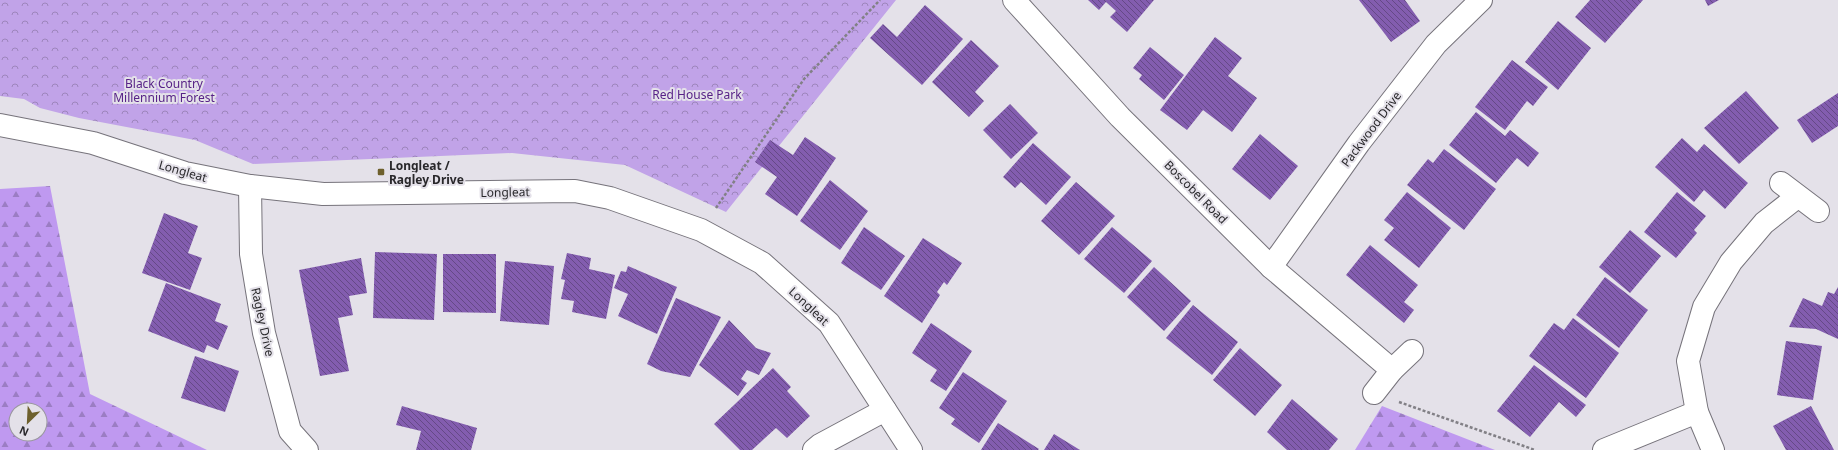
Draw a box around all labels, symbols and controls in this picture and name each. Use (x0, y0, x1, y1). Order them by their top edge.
park label: Black Country Millennium Forest (113, 75, 216, 106)
park label: Red House Park (652, 86, 742, 103)
street label: Packwood Drive (1337, 88, 1405, 170)
street label: Longleat (157, 156, 210, 186)
place label: Longleat / Ragley Drive (389, 157, 464, 188)
street label: Boscobel Road (1161, 157, 1231, 227)
marker: Longleat / Ragley Drive (376, 167, 386, 177)
street label: Longleat (480, 183, 530, 201)
street label: Longleat (785, 283, 833, 329)
street label: Ragley Drive (247, 286, 279, 358)
north arrow (8, 402, 48, 442)
text: N (17, 423, 31, 440)

